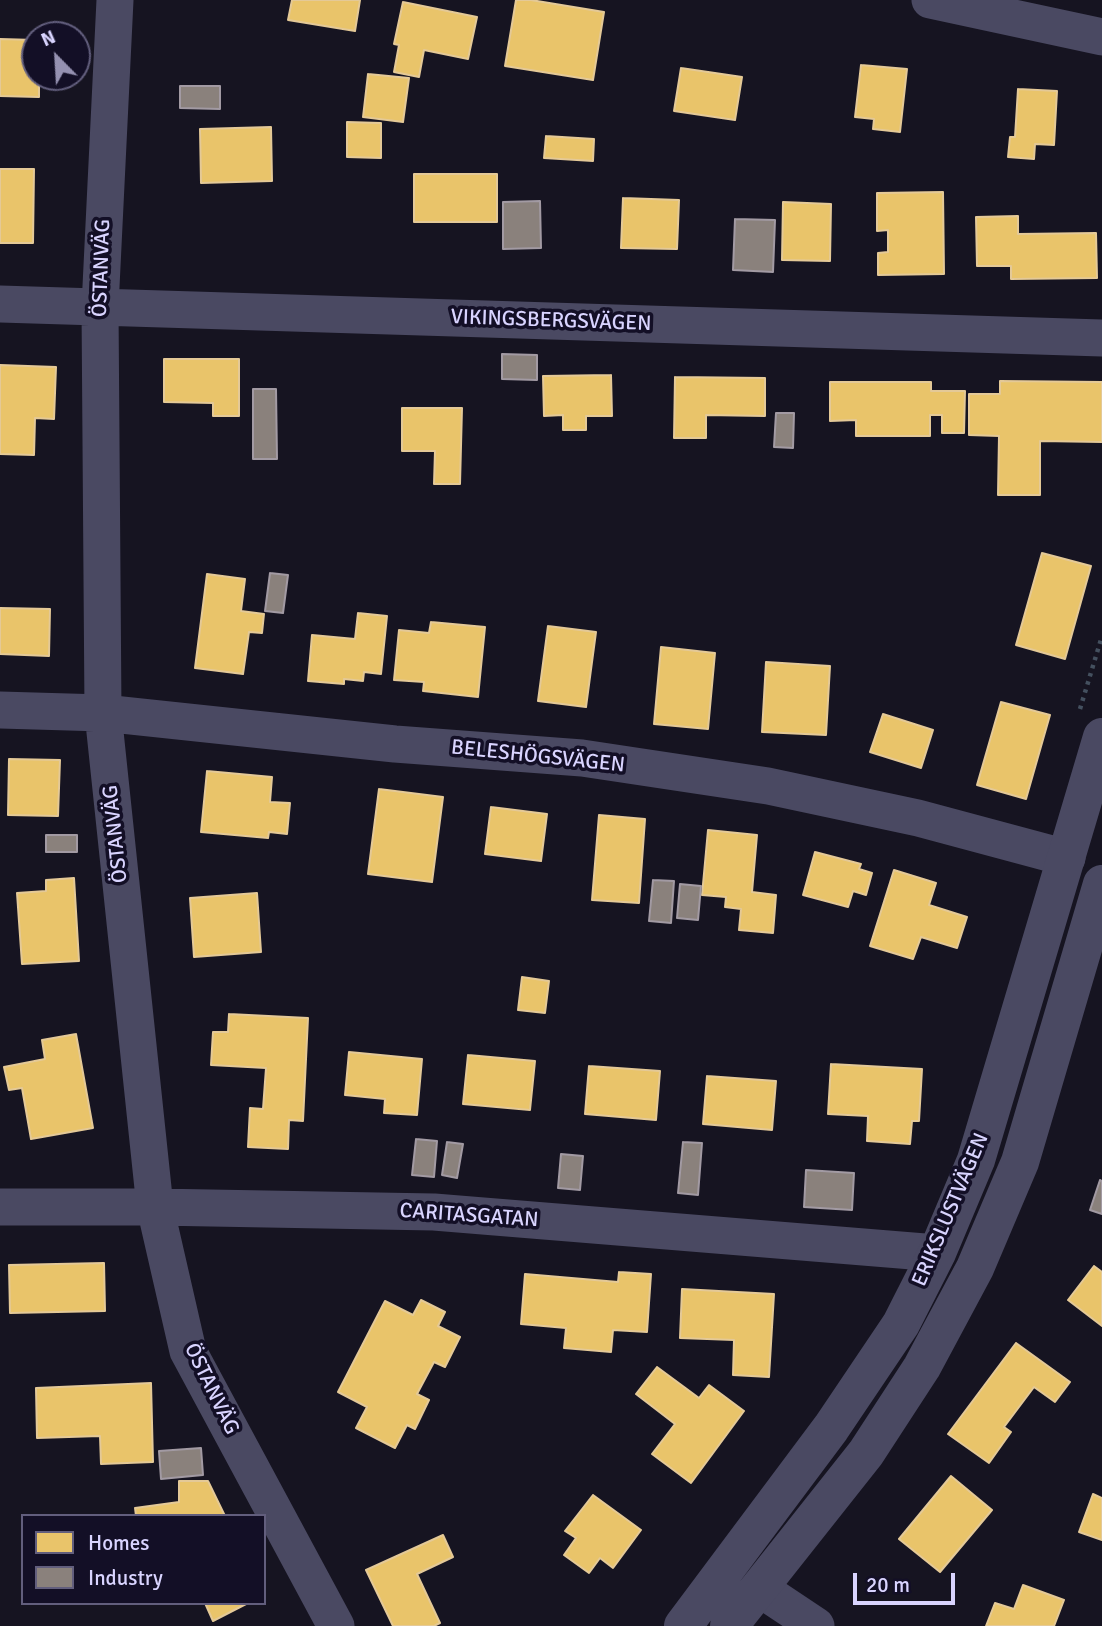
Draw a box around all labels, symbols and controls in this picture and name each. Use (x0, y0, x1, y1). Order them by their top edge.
north arrow (21, 21, 91, 91)
text: N (37, 25, 59, 52)
street label: ÖSTANVÄG (88, 219, 116, 317)
street label: VIKINGSBERGSVÄGEN (450, 305, 652, 337)
street label: BELESHÖGSVÄGEN (450, 735, 626, 779)
street label: ÖSTANVÄG (98, 784, 134, 884)
street label: ERIKSLUSTVÄGEN (907, 1130, 995, 1290)
street label: CARITASGATAN (399, 1199, 539, 1233)
street label: ÖSTANVÄG (178, 1339, 244, 1439)
legend (21, 1514, 266, 1605)
text: Homes (88, 1530, 150, 1556)
scale bar (857, 1560, 958, 1604)
text: Industry (88, 1565, 163, 1591)
text: 20 m (866, 1572, 910, 1598)

